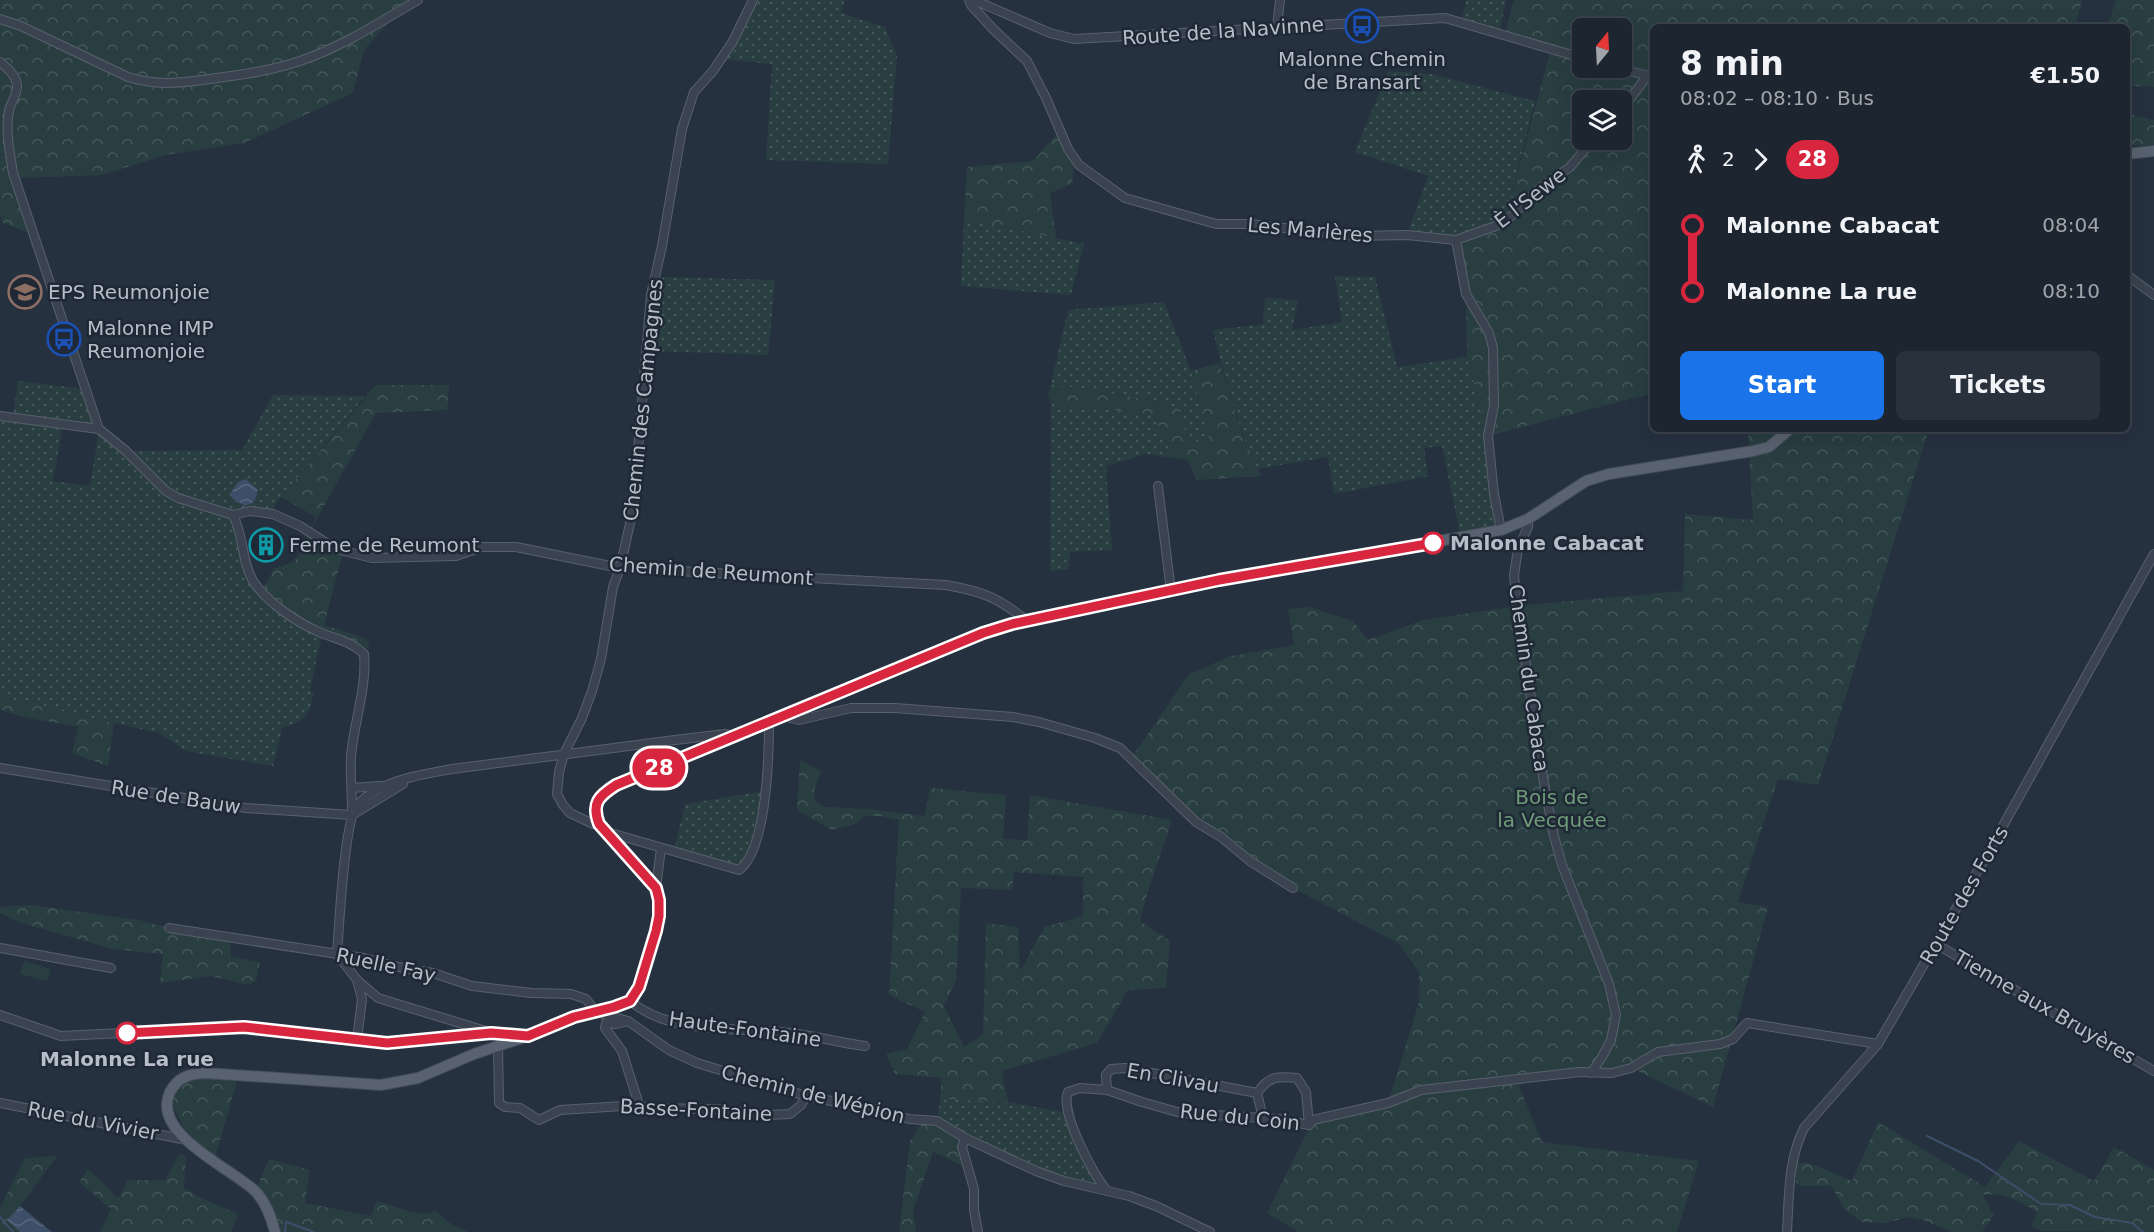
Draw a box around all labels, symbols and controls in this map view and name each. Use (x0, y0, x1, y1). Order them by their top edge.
bus stop icon: Malonne Chemin de Bransart (1344, 8, 1380, 44)
street label: Route de la Navinne (1121, 12, 1325, 50)
north arrow (1572, 18, 1632, 78)
map controls (1572, 18, 1632, 150)
text: 8 min (1680, 44, 1784, 83)
place label: Malonne Chemin de Bransart (1278, 47, 1446, 94)
text: €1.50 (2030, 63, 2100, 88)
text: 08:02 – 08:10 · Bus (1680, 86, 1874, 110)
button: layers (1572, 90, 1632, 150)
icon: walk (1680, 143, 1713, 176)
icon: forward (1744, 143, 1777, 176)
text: 2 (1722, 147, 1735, 171)
text: 28 (1798, 147, 1827, 171)
street label: È l'Sewe (1490, 163, 1570, 233)
street label: Les Marlères (1246, 213, 1374, 247)
text: Malonne Cabacat (1726, 213, 1939, 238)
text: 08:04 (2042, 213, 2100, 237)
school or university icon: EPS Reumonjoie (7, 274, 43, 310)
street label: Chemin des Campagnes (618, 278, 668, 522)
text: Malonne La rue (1726, 279, 1917, 304)
text: 08:10 (2042, 279, 2100, 303)
place label: EPS Reumonjoie (48, 280, 210, 304)
place label: Malonne IMP Reumonjoie (87, 316, 214, 363)
bus stop icon: Malonne IMP Reumonjoie (46, 321, 82, 357)
button: Start (1680, 351, 1884, 420)
button: Tickets (1896, 351, 2100, 420)
building icon: Ferme de Reumont (248, 527, 284, 563)
place label: Malonne Cabacat (1450, 531, 1644, 555)
marker: Malonne Cabacat (1422, 532, 1444, 554)
place label: Ferme de Reumont (289, 533, 479, 557)
street label: Chemin de Reumont (608, 552, 814, 590)
street label: Chemin du Cabaca (1504, 583, 1554, 773)
line badge: 28 (632, 748, 686, 788)
text: 28 (644, 756, 674, 780)
street label: Rue de Bauw (110, 775, 242, 819)
park label: Bois de la Vecquée (1497, 785, 1607, 832)
street label: Route des Forts (1915, 822, 2013, 968)
street label: Ruelle Fay (334, 943, 438, 987)
street label: Tienne aux Bruyères (1949, 945, 2140, 1069)
street label: Haute-Fontaine (667, 1006, 823, 1052)
marker: Malonne La rue (116, 1022, 138, 1044)
place label: Malonne La rue (40, 1047, 214, 1071)
street label: En Clivau (1125, 1058, 1221, 1098)
street label: Chemin de Wépion (719, 1060, 907, 1128)
street label: Basse-Fontaine (619, 1094, 773, 1126)
street label: Rue du Vivier (26, 1097, 161, 1146)
street label: Rue du Coin (1179, 1099, 1301, 1135)

